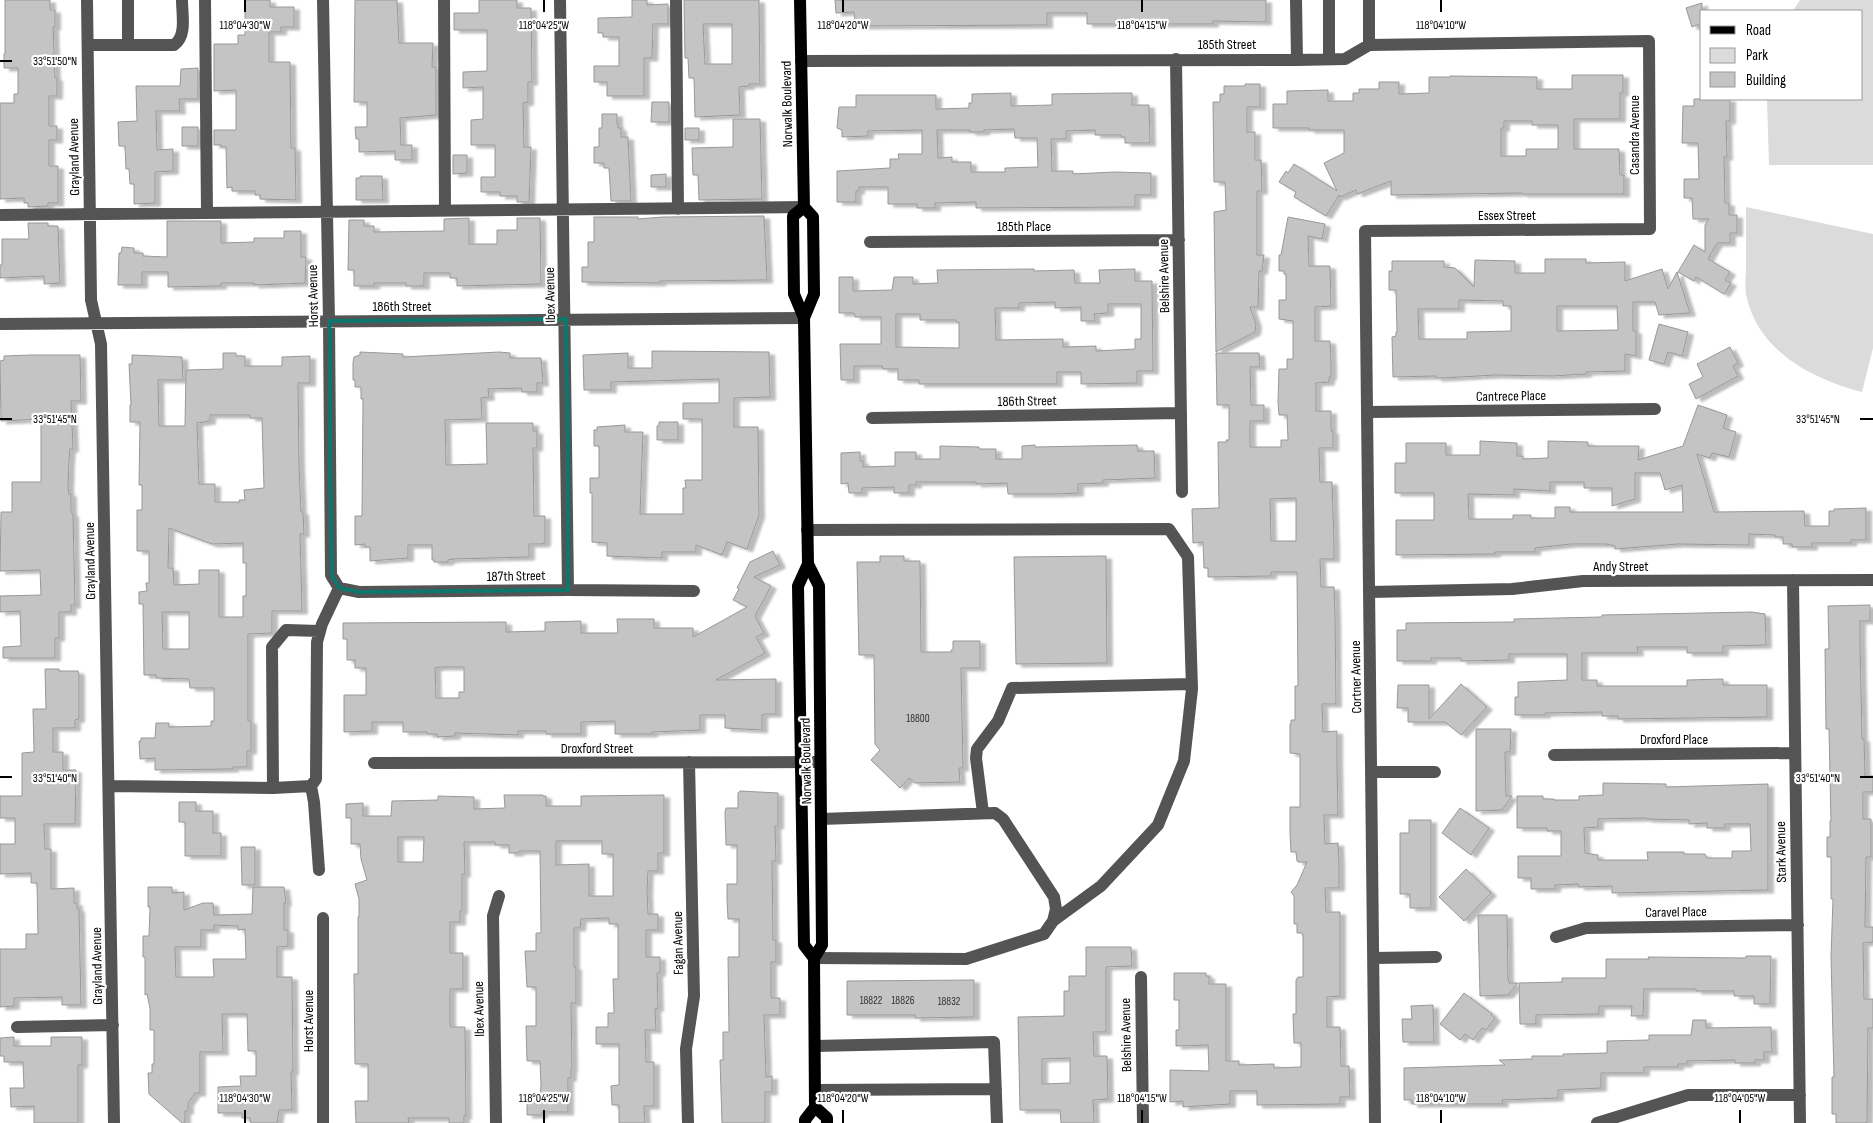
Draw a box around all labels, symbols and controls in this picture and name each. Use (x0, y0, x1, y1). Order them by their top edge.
legend (1700, 10, 1863, 100)
text: 118°04'30"W (219, 18, 271, 33)
text: 118°04'25"W (519, 18, 569, 33)
text: 118°04'20"W (818, 18, 869, 33)
text: 118°04'15"W (1117, 18, 1167, 33)
text: 118°04'10"W (1416, 18, 1466, 33)
text: Road (1746, 21, 1771, 40)
street label: 185th Street (1198, 36, 1256, 53)
text: Park (1746, 46, 1768, 65)
text: 33°51'50"N (33, 54, 77, 69)
street label: Norwalk Boulevard (778, 60, 796, 147)
text: Building (1746, 71, 1786, 90)
street label: Casandra Avenue (1626, 95, 1643, 175)
street label: Grayland Avenue (65, 118, 83, 196)
street label: Essex Street (1478, 207, 1536, 224)
street label: 185th Place (997, 218, 1051, 235)
street label: Belshire Avenue (1155, 239, 1173, 313)
street label: Horst Avenue (304, 265, 322, 327)
street label: Ibex Avenue (541, 267, 559, 323)
street label: 186th Street (372, 298, 432, 315)
street label: Cantrece Place (1476, 387, 1546, 405)
street label: 186th Street (997, 392, 1057, 410)
text: 33°51'45"N (33, 412, 77, 427)
text: 33°51'45"N (1796, 412, 1840, 427)
street label: Grayland Avenue (81, 522, 99, 600)
street label: Andy Street (1592, 558, 1649, 575)
street label: 187th Street (486, 567, 546, 585)
street label: Cortner Avenue (1347, 640, 1365, 714)
house number: 18800 (906, 712, 930, 725)
street label: Norwalk Boulevard (797, 717, 815, 804)
street label: Droxford Place (1640, 731, 1708, 748)
street label: Droxford Street (561, 740, 633, 757)
text: 33°51'40"N (33, 771, 77, 786)
text: 33°51'40"N (1796, 771, 1840, 786)
street label: Stark Avenue (1772, 821, 1790, 883)
street label: Caravel Place (1645, 903, 1707, 921)
street label: Fagan Avenue (669, 911, 687, 975)
street label: Grayland Avenue (88, 927, 106, 1005)
street label: Ibex Avenue (470, 981, 488, 1037)
street label: Horst Avenue (300, 990, 317, 1052)
house number: 18822 (860, 994, 883, 1007)
house number: 18826 (891, 994, 915, 1007)
house number: 18832 (938, 995, 961, 1008)
street label: Belshire Avenue (1117, 998, 1135, 1072)
text: 118°04'30"W (219, 1091, 271, 1106)
text: 118°04'25"W (519, 1091, 569, 1106)
text: 118°04'20"W (818, 1091, 869, 1106)
text: 118°04'15"W (1117, 1091, 1167, 1106)
text: 118°04'10"W (1416, 1091, 1466, 1106)
text: 118°04'05"W (1715, 1091, 1766, 1106)

